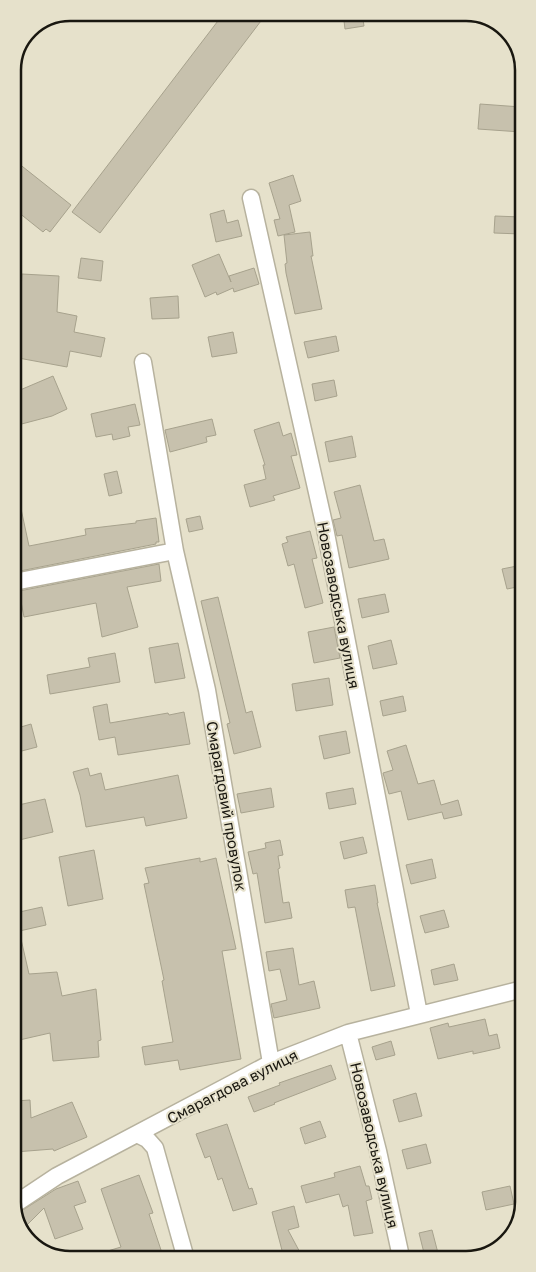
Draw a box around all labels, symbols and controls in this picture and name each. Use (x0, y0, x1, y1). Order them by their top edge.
street label: Новозаводська вулиця (314, 520, 364, 690)
street label: Смарагдовий провулок (203, 720, 251, 893)
street label: Смарагдова вулиця (164, 1045, 300, 1127)
street label: Новозаводська вулиця (347, 1060, 403, 1230)

